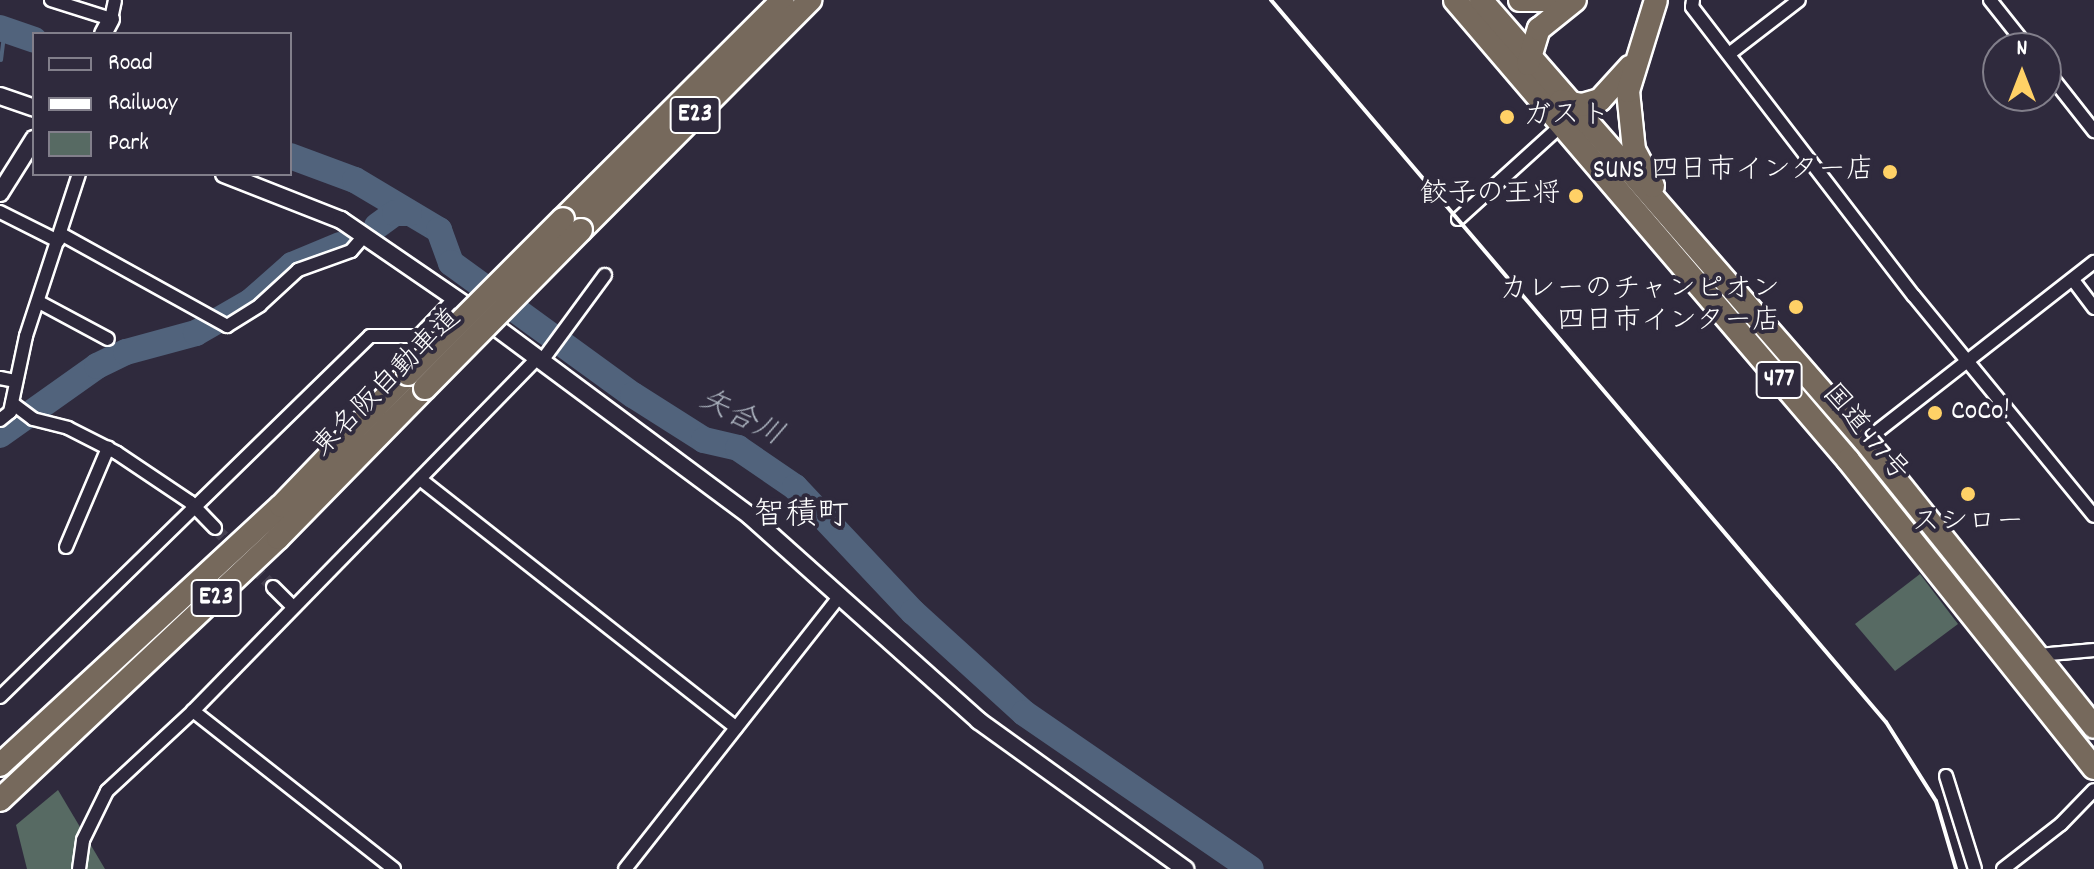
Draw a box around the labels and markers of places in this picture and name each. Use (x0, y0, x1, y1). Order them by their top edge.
place label: ガスト (1523, 100, 1607, 134)
marker: ガスト (1498, 108, 1516, 126)
place label: SUNS 四日市インター店 (1592, 155, 1874, 189)
marker: SUNS 四日市インター店 (1881, 163, 1899, 181)
place label: 餃子の王将 (1420, 179, 1560, 213)
marker: 餃子の王将 (1567, 187, 1585, 205)
place label: カレーのチャンピオン 四日市インター店 (1499, 274, 1780, 340)
marker: カレーのチャンピオン 四日市インター店 (1787, 298, 1805, 316)
place label: CoCo! (1951, 396, 2010, 430)
marker: CoCo! (1926, 404, 1944, 422)
marker: スシロー (1959, 485, 1977, 503)
place label: スシロー (1912, 507, 2024, 541)

